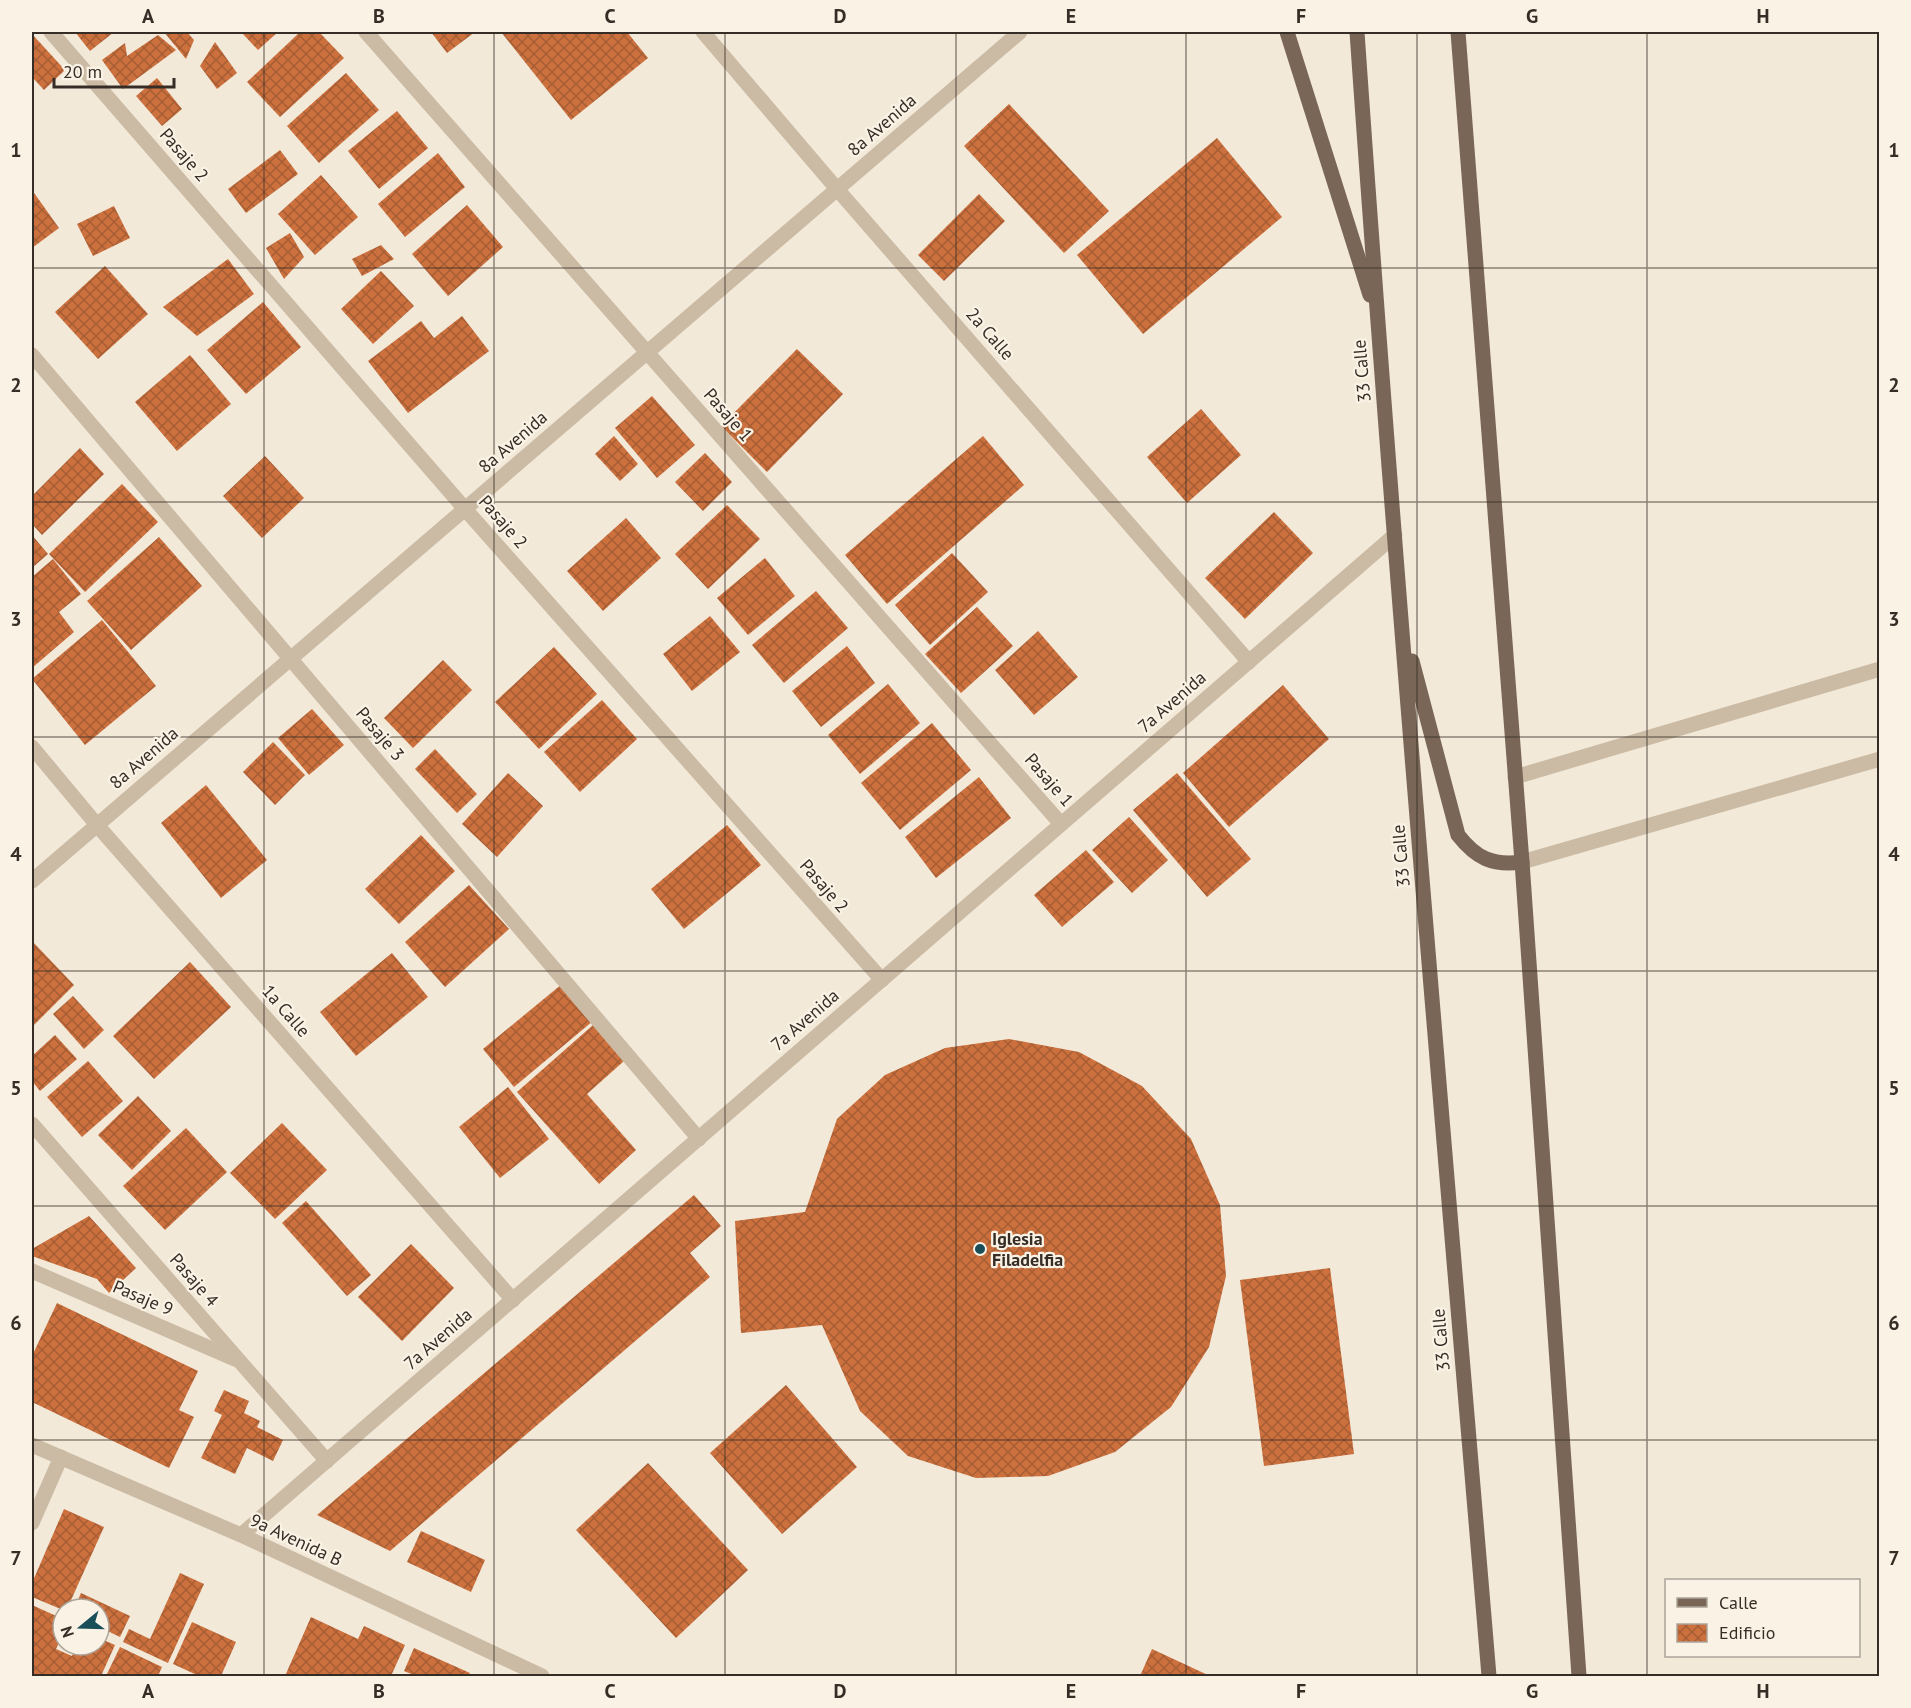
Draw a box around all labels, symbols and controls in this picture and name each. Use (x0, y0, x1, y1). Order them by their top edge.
text: A (142, 3, 155, 29)
text: B (373, 3, 385, 29)
text: C (604, 3, 616, 29)
text: D (834, 3, 847, 29)
text: E (1066, 3, 1076, 29)
text: F (1296, 3, 1306, 29)
text: G (1526, 3, 1538, 29)
text: H (1756, 3, 1770, 29)
scale bar (54, 51, 174, 89)
text: 20 m (63, 60, 102, 83)
street label: 8a Avenida (843, 88, 921, 161)
street label: Pasaje 2 (155, 123, 214, 186)
text: 1 (10, 137, 22, 163)
text: 1 (1888, 137, 1900, 163)
street label: 2a Calle (961, 303, 1019, 365)
street label: 33 Calle (1347, 339, 1376, 403)
text: 2 (10, 372, 22, 398)
text: 2 (1888, 372, 1900, 398)
street label: Pasaje 1 (699, 383, 758, 446)
street label: 8a Avenida (474, 405, 552, 478)
street label: Pasaje 2 (474, 490, 533, 553)
text: 3 (10, 606, 22, 632)
text: 3 (1888, 606, 1900, 632)
street label: 7a Avenida (1133, 666, 1211, 738)
street label: Pasaje 3 (351, 702, 410, 765)
street label: 8a Avenida (105, 721, 183, 794)
street label: Pasaje 1 (1020, 748, 1079, 811)
street label: 33 Calle (1386, 824, 1415, 888)
text: 4 (10, 841, 22, 867)
text: 4 (1888, 841, 1900, 867)
street label: Pasaje 2 (795, 854, 854, 917)
street label: 1a Calle (257, 980, 315, 1042)
street label: 7a Avenida (766, 984, 844, 1056)
text: 5 (10, 1075, 22, 1101)
text: 5 (1888, 1075, 1900, 1101)
place label: Iglesia Filadelfia (992, 1227, 1063, 1271)
marker: Iglesia Filadelfia (973, 1242, 987, 1256)
street label: Pasaje 4 (165, 1248, 224, 1311)
street label: Pasaje 9 (110, 1275, 177, 1321)
street label: 7a Avenida (399, 1303, 477, 1375)
street label: 33 Calle (1426, 1308, 1455, 1372)
text: 6 (10, 1310, 22, 1336)
text: 6 (1888, 1310, 1900, 1336)
street label: 9a Avenida B (246, 1508, 346, 1571)
text: 7 (10, 1545, 22, 1571)
text: 7 (1888, 1545, 1900, 1571)
legend (1665, 1579, 1860, 1657)
text: Calle (1719, 1591, 1758, 1614)
north arrow (51, 1597, 111, 1657)
text: Edificio (1719, 1621, 1775, 1644)
text: N (56, 1624, 78, 1640)
text: A (142, 1678, 155, 1704)
text: B (373, 1678, 385, 1704)
text: C (604, 1678, 616, 1704)
text: D (834, 1678, 847, 1704)
text: E (1066, 1678, 1076, 1704)
text: F (1296, 1678, 1306, 1704)
text: G (1526, 1678, 1538, 1704)
text: H (1756, 1678, 1770, 1704)

